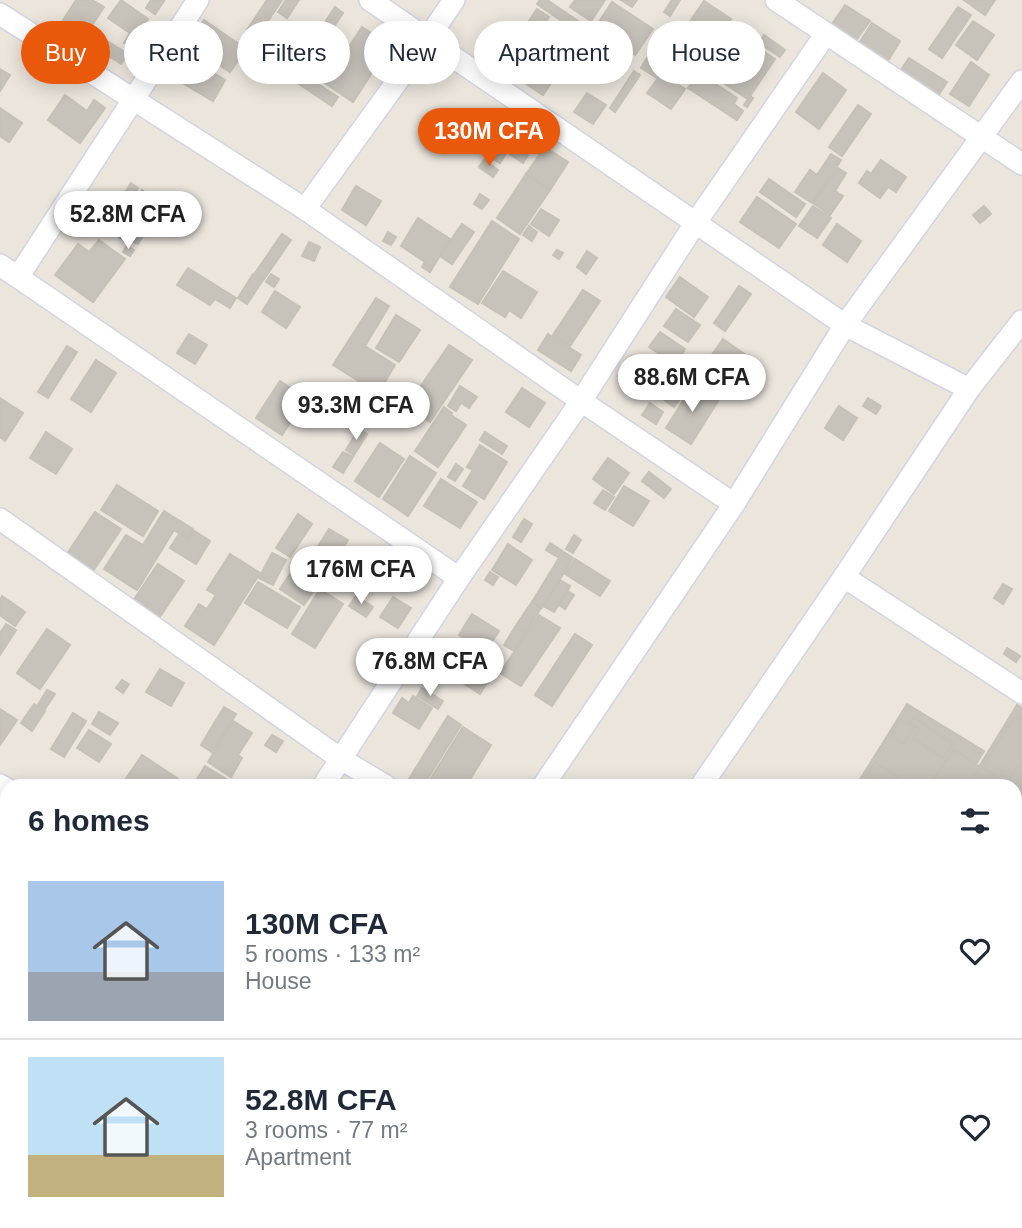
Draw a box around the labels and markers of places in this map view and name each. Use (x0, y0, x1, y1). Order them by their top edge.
pin: 130M CFA (417, 108, 561, 168)
pin: 52.8M CFA (48, 191, 208, 251)
pin: 88.6M CFA (612, 354, 772, 414)
pin: 93.3M CFA (276, 382, 436, 442)
pin: 176M CFA (289, 546, 433, 606)
pin: 76.8M CFA (350, 638, 510, 698)

